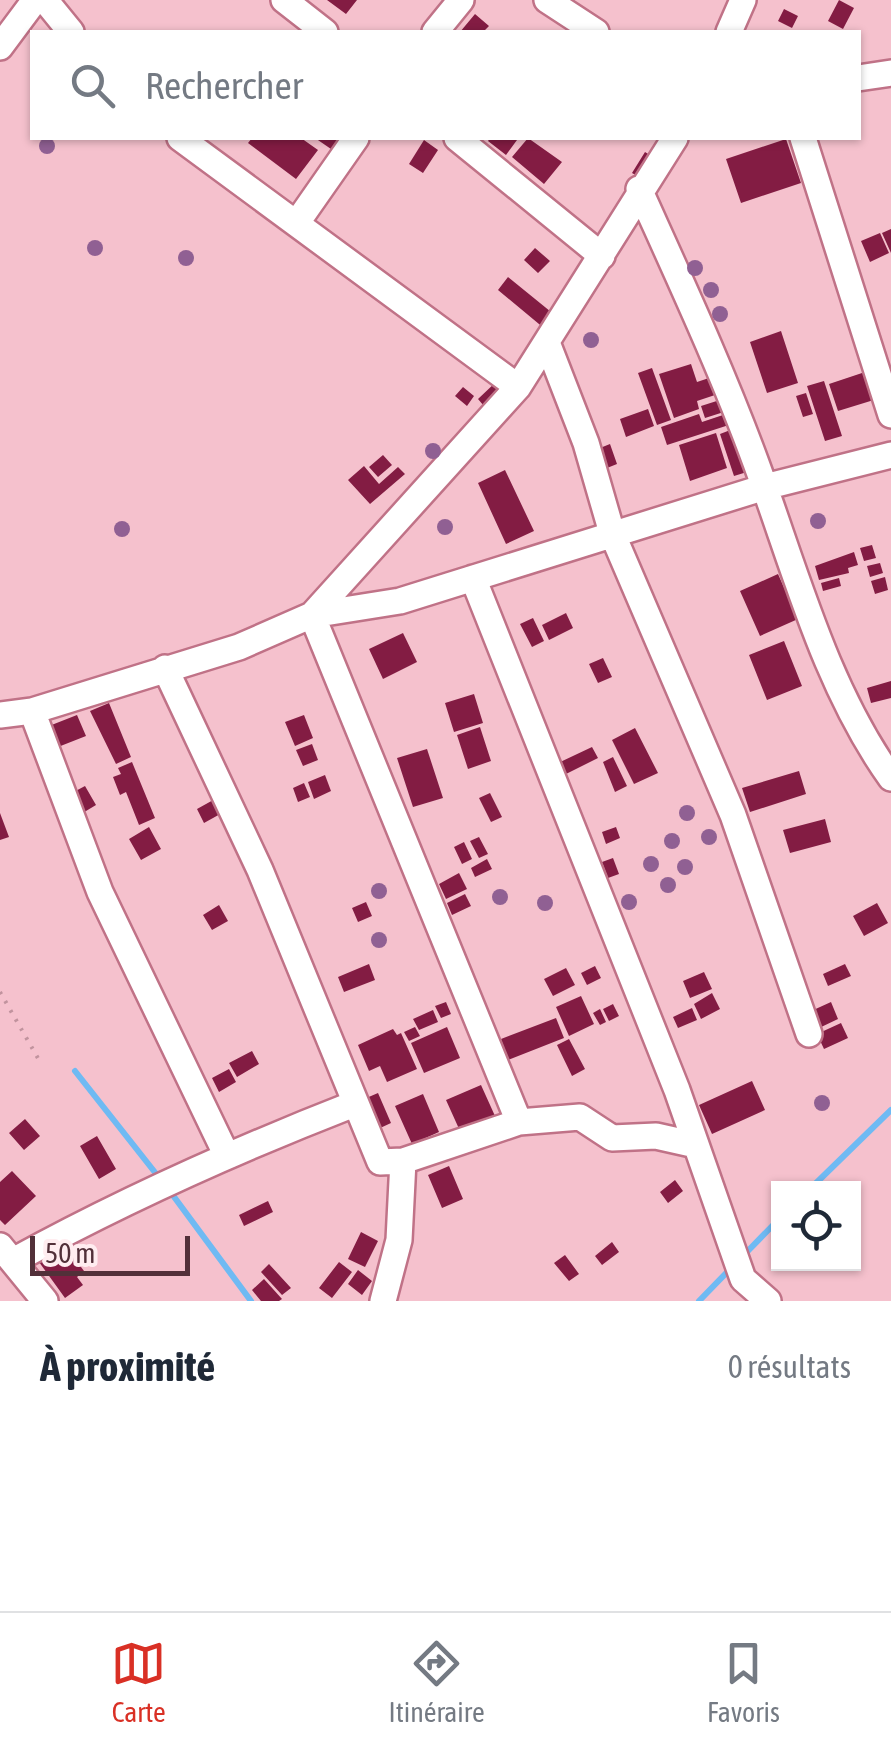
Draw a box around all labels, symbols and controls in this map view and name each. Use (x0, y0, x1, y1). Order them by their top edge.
search box (30, 30, 861, 140)
icon: search (65, 58, 120, 113)
text: Rechercher (145, 64, 303, 107)
map controls (771, 1181, 861, 1271)
button: locate (771, 1181, 861, 1271)
scale bar (30, 1231, 190, 1276)
text: 50 m (45, 1237, 95, 1269)
text: À proximité (40, 1342, 215, 1390)
text: 0 résultats (728, 1348, 851, 1385)
tab: Carte (111, 1636, 166, 1728)
tab: Itinéraire (389, 1636, 485, 1728)
tab: Favoris (707, 1636, 780, 1728)

